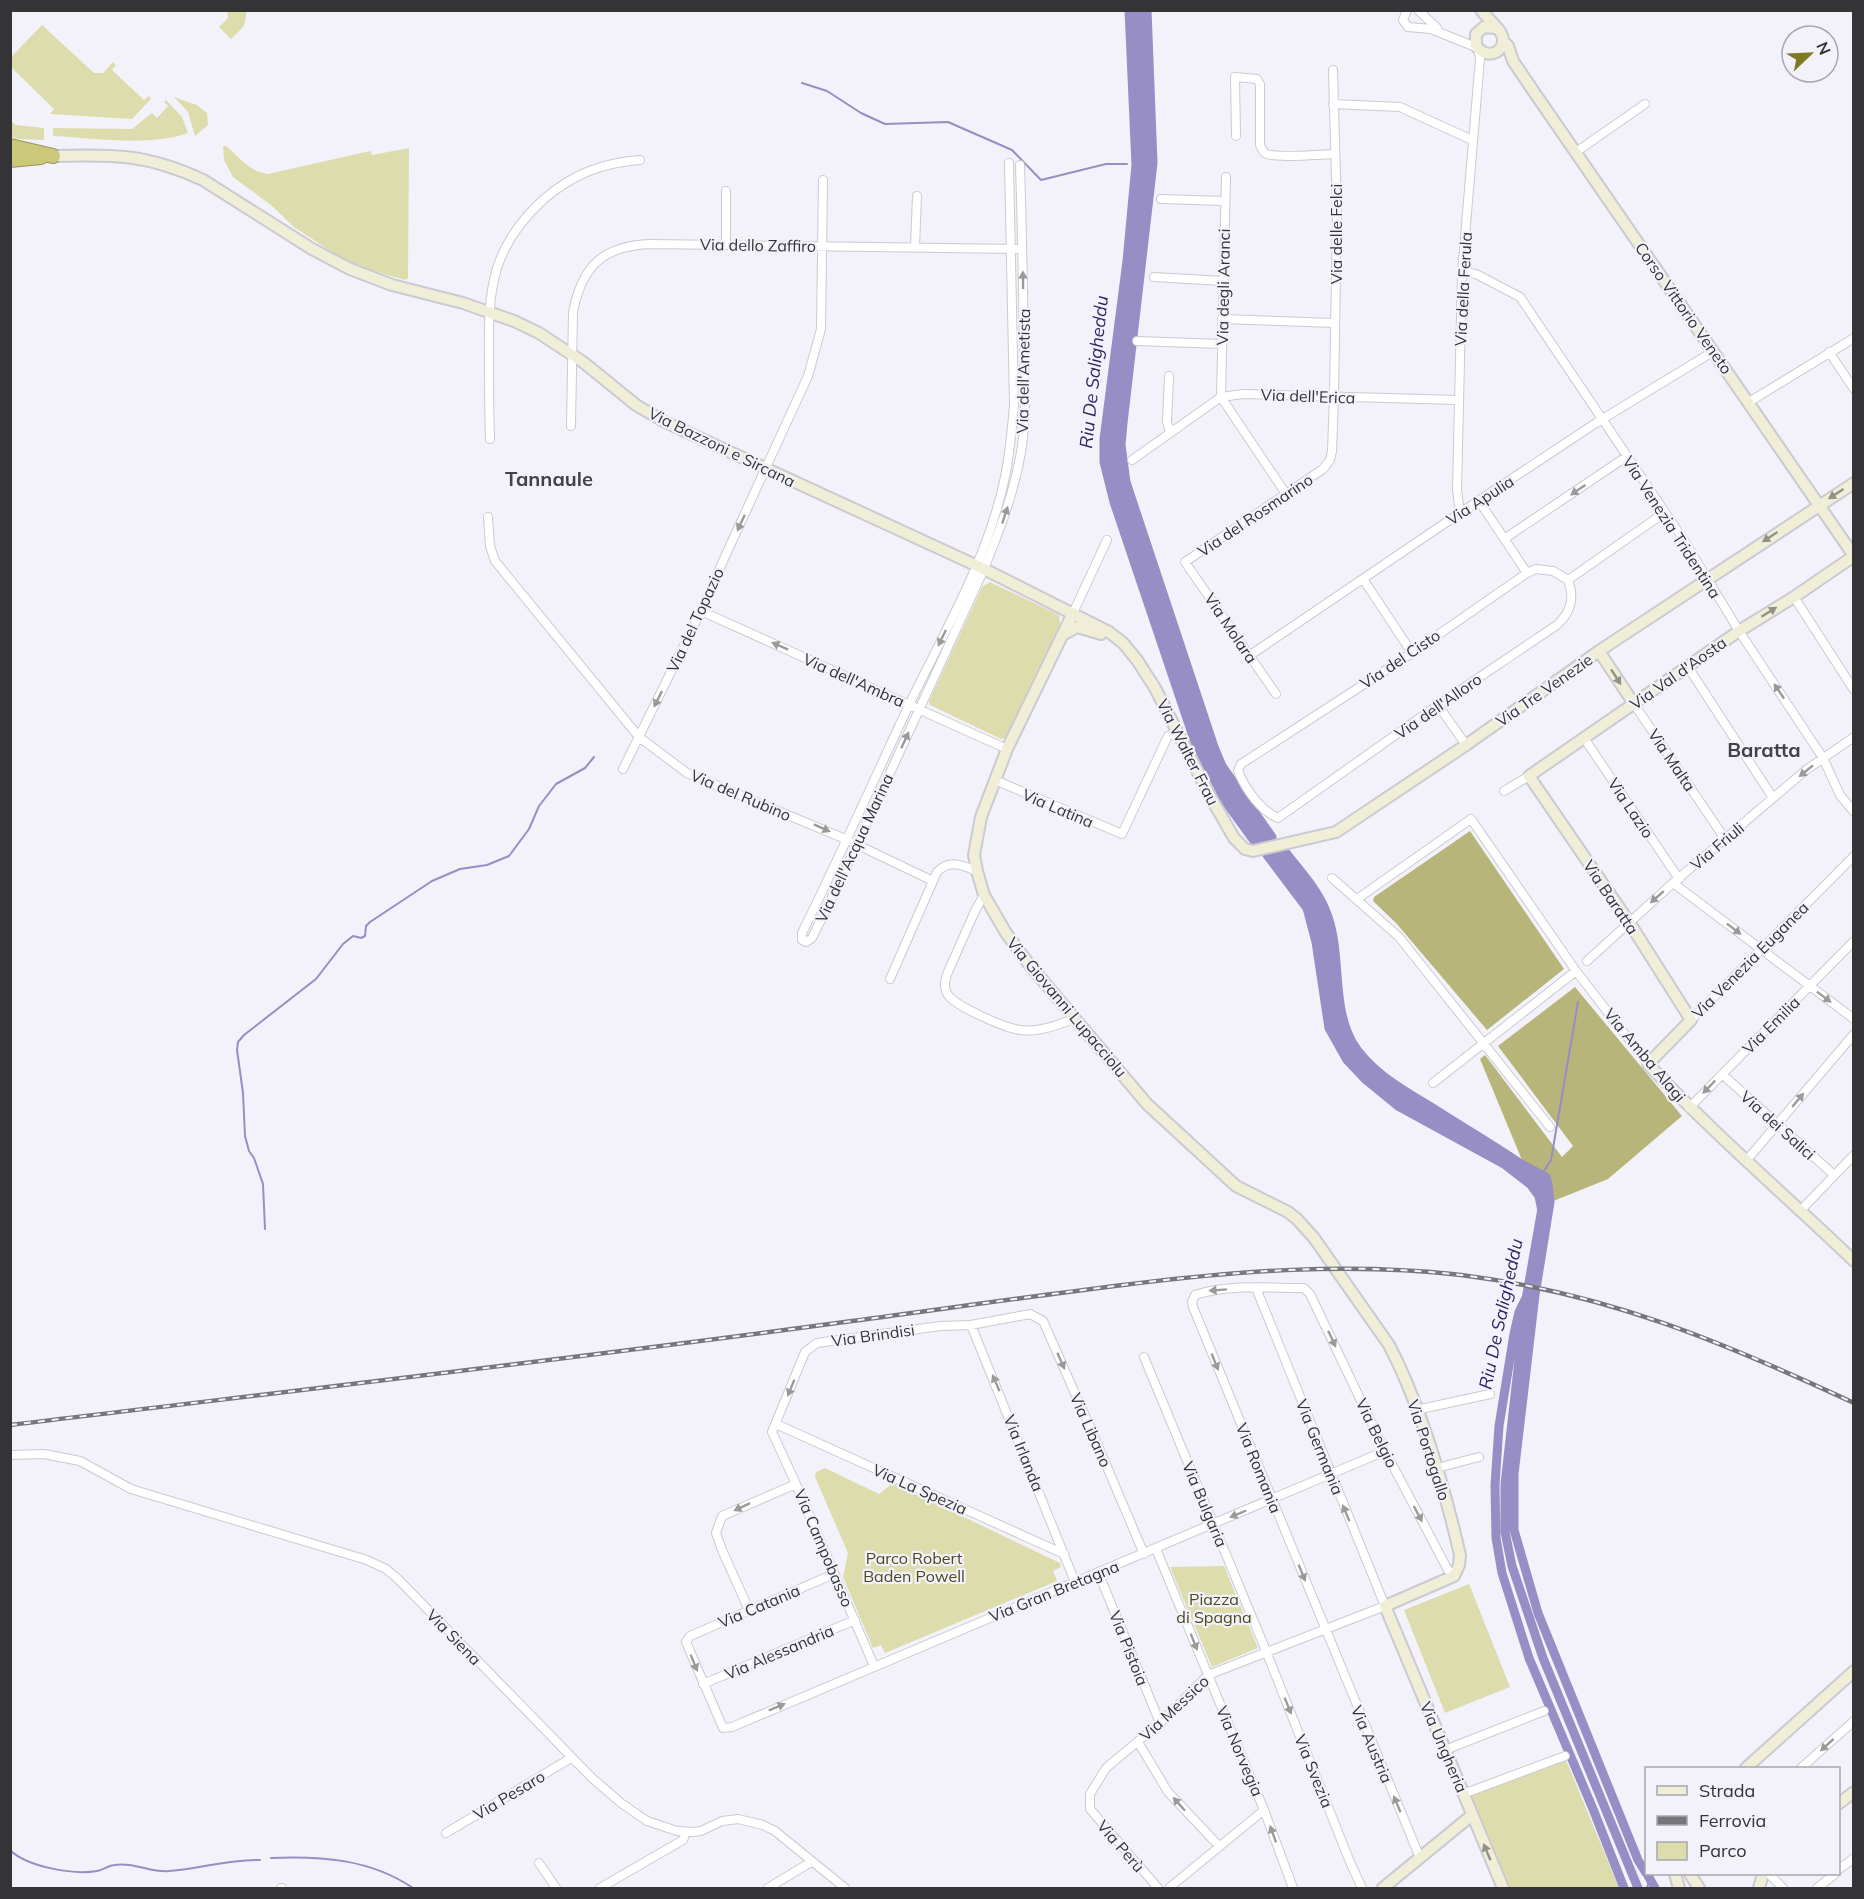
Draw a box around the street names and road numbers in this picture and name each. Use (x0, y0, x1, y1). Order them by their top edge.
street label: Via delle Felci (1326, 184, 1346, 284)
street label: Via degli Aranci (1212, 228, 1234, 346)
street label: Via della Ferula (1450, 231, 1476, 347)
street label: Via dello Zaffiro (700, 234, 816, 256)
street label: Corso Vittorio Veneto (1631, 238, 1737, 378)
street label: Via dell'Ametista (1012, 308, 1034, 434)
street label: Via dell'Erica (1260, 384, 1356, 408)
street label: Via Bazzoni e Sircana (645, 403, 799, 491)
street label: Via Venezia Tridentina (1618, 452, 1726, 602)
street label: Via del Rosmarino (1194, 469, 1316, 561)
street label: Via Apulia (1442, 471, 1518, 529)
street label: Via del Topazio (662, 565, 728, 675)
street label: Via Molara (1200, 589, 1262, 667)
street label: Via del Cisto (1356, 625, 1444, 693)
street label: Via Val d'Aosta (1626, 632, 1730, 714)
street label: Via dell'Ambra (800, 649, 908, 711)
street label: Via Tre Venezie (1492, 649, 1596, 731)
street label: Via dell'Alloro (1391, 669, 1485, 743)
street label: Via Walter Frau (1153, 695, 1223, 809)
street label: Via Malta (1644, 725, 1700, 795)
street label: Via del Rubino (688, 765, 794, 825)
street label: Via dell'Acqua Marina (811, 770, 897, 926)
street label: Via Lazio (1604, 774, 1658, 842)
street label: Via Latina (1019, 784, 1097, 832)
street label: Via Friuli (1686, 818, 1748, 874)
street label: Via Baratta (1579, 856, 1643, 938)
street label: Via Venezia Euganea (1687, 897, 1813, 1023)
street label: Via Giovanni Lupacciolu (1003, 933, 1131, 1081)
street label: Via Emilia (1738, 992, 1804, 1058)
street label: Via Amba Alagi (1600, 1004, 1690, 1106)
street label: Via dei Salici (1736, 1086, 1820, 1164)
street label: Via Brindisi (830, 1319, 916, 1351)
street label: Via Libano (1066, 1390, 1116, 1470)
street label: Via Belgio (1352, 1395, 1402, 1471)
street label: Via Germania (1292, 1396, 1348, 1498)
street label: Via Portogallo (1403, 1397, 1455, 1503)
street label: Via Irlanda (1000, 1412, 1048, 1494)
street label: Via Romania (1232, 1420, 1286, 1516)
street label: Via Bulgaria (1178, 1458, 1232, 1550)
street label: Via La Spezia (870, 1459, 970, 1519)
street label: Via Campobasso (790, 1486, 858, 1610)
street label: Via Gran Bretagna (986, 1556, 1122, 1626)
street label: Via Catania (715, 1580, 803, 1632)
street label: Via Siena (422, 1605, 486, 1669)
street label: Via Pistoia (1105, 1608, 1153, 1688)
street label: Via Alessandria (721, 1620, 837, 1684)
street label: Via Messico (1135, 1671, 1213, 1745)
street label: Via Ungheria (1416, 1699, 1472, 1795)
street label: Via Austria (1347, 1702, 1397, 1786)
street label: Via Norvegia (1212, 1703, 1268, 1799)
street label: Via Svezia (1290, 1731, 1338, 1811)
street label: Via Pesaro (470, 1766, 548, 1824)
street label: Via Perù (1093, 1816, 1149, 1876)

